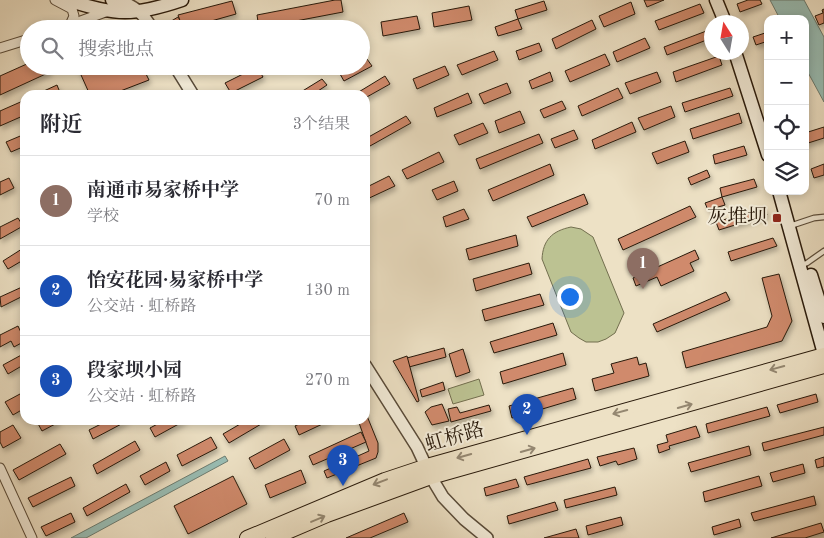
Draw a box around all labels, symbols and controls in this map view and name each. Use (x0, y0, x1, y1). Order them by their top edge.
north arrow (704, 15, 749, 60)
map controls (764, 15, 809, 195)
button: + (764, 15, 809, 60)
search box (20, 20, 370, 75)
icon: search (38, 34, 66, 62)
text: 搜索地点 (78, 41, 154, 60)
button: − (764, 60, 809, 105)
button: locate (764, 105, 809, 150)
text: 附近 (40, 115, 82, 136)
text: 3个结果 (293, 117, 350, 133)
button: layers (764, 150, 809, 195)
text: 南通市易家桥中学 (87, 182, 239, 201)
text: 1 (51, 193, 61, 209)
text: 70 m (314, 193, 350, 209)
place label: 灰堆坝 (707, 206, 767, 228)
text: 学校 (87, 209, 119, 225)
marker: 灰堆坝 (771, 212, 783, 224)
pin: 1 (627, 248, 659, 289)
text: 怡安花园·易家桥中学 (87, 272, 263, 291)
text: 2 (51, 283, 61, 299)
text: 130 m (305, 283, 350, 299)
your location (557, 284, 583, 310)
text: 公交站 · 虹桥路 (87, 299, 196, 315)
text: 段家坝小园 (87, 362, 182, 381)
one-way arrow (769, 364, 785, 374)
text: 3 (51, 373, 61, 389)
text: 270 m (305, 373, 350, 389)
text: 公交站 · 虹桥路 (87, 389, 196, 405)
pin: 2 (511, 394, 543, 435)
one-way arrow (676, 401, 692, 410)
one-way arrow (613, 407, 629, 417)
street label: 虹桥路 (423, 418, 487, 456)
one-way arrow (520, 444, 536, 454)
pin: 3 (327, 445, 359, 486)
one-way arrow (456, 451, 472, 461)
one-way arrow (373, 478, 389, 487)
one-way arrow (310, 514, 325, 524)

